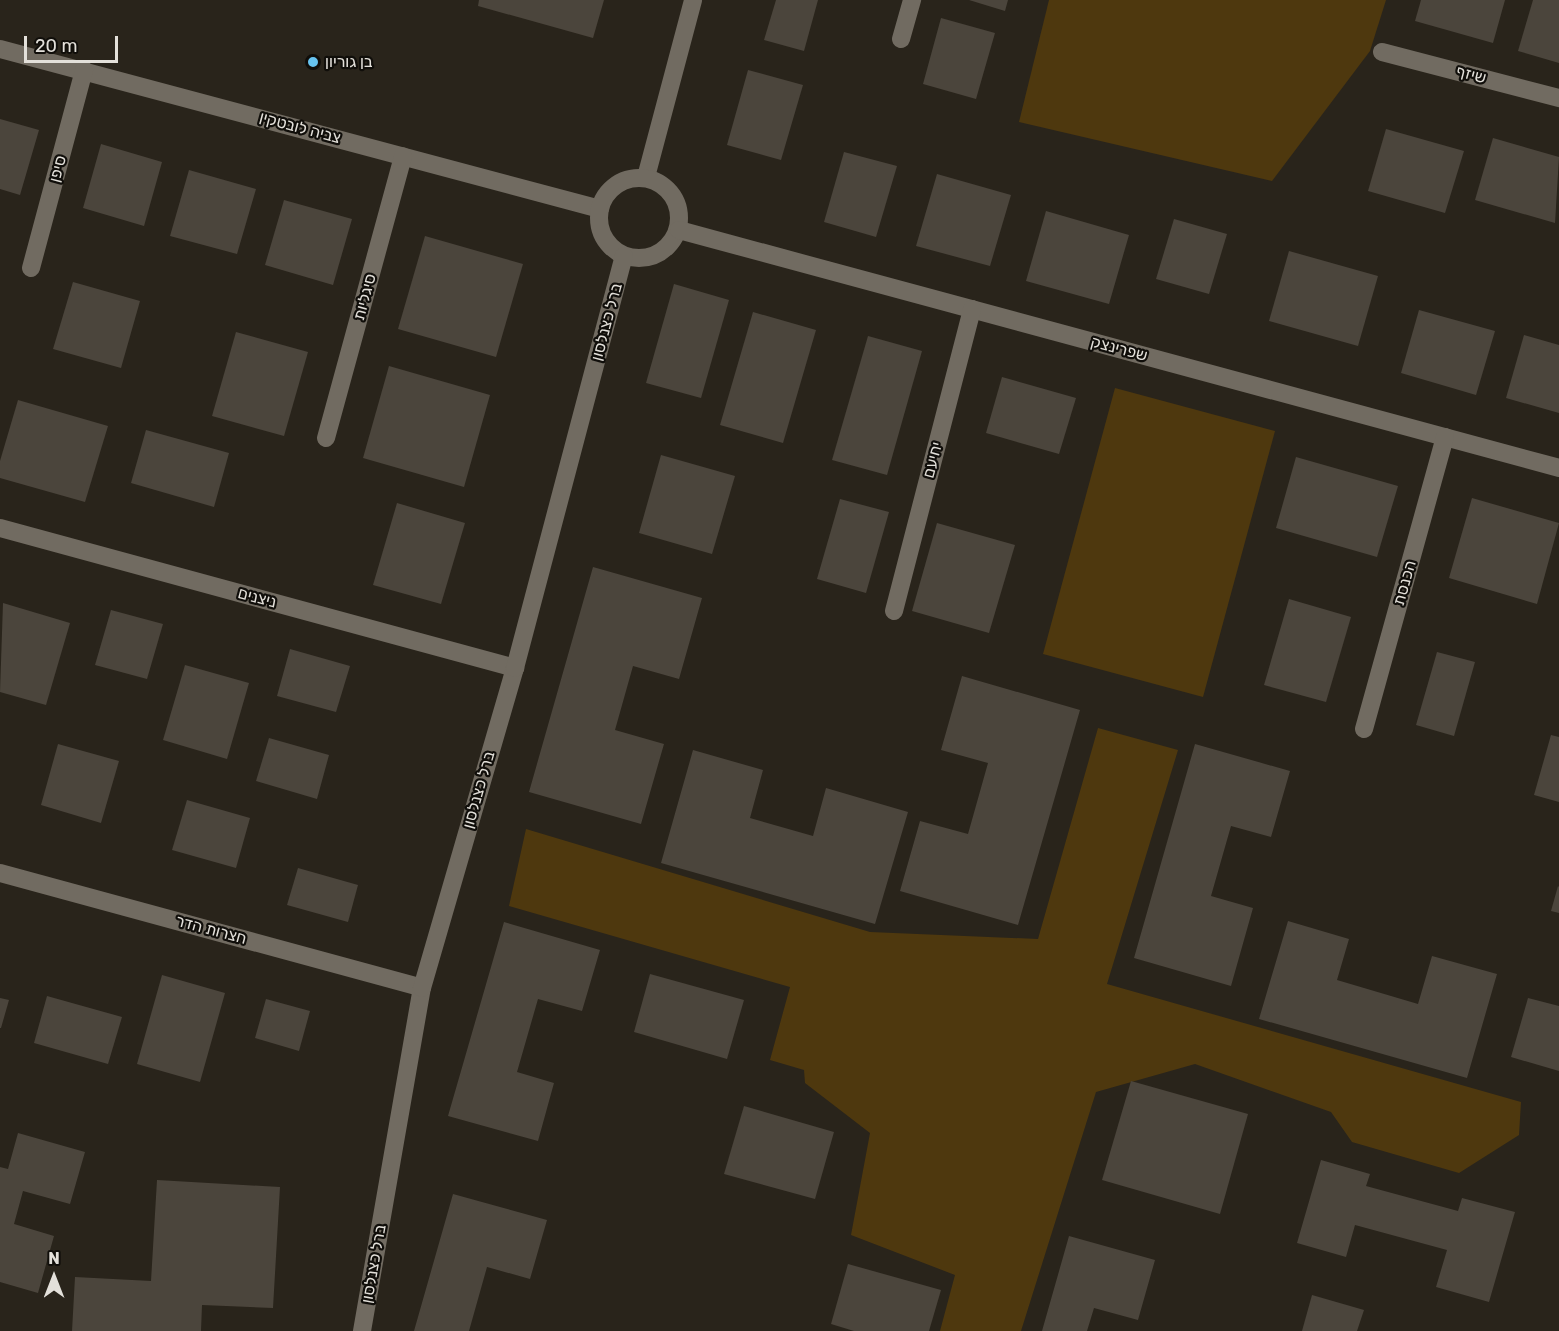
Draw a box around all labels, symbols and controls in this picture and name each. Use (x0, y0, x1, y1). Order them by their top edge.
scale bar (27, 24, 122, 62)
text: 20 m (35, 35, 77, 57)
place label: בן גוריון (325, 52, 373, 72)
marker: בן גוריון (306, 55, 320, 69)
street label: שיזף (1454, 62, 1488, 88)
street label: צביה לובטקין (257, 108, 343, 148)
street label: סיפן (45, 153, 71, 185)
street label: סיגליות (350, 272, 380, 322)
street label: ברל כצנלסון (587, 281, 627, 363)
street label: שפרינצק (1089, 332, 1149, 366)
street label: יחיעם (919, 440, 947, 480)
street label: הכנסת (1389, 558, 1421, 608)
street label: ניצנים (236, 584, 278, 612)
street label: ברל כצנלסון (459, 749, 499, 831)
street label: חצרות הדר (173, 911, 249, 949)
street label: ברל כצנלסון (358, 1223, 390, 1305)
north arrow (24, 1247, 84, 1307)
text: N (48, 1249, 60, 1268)

